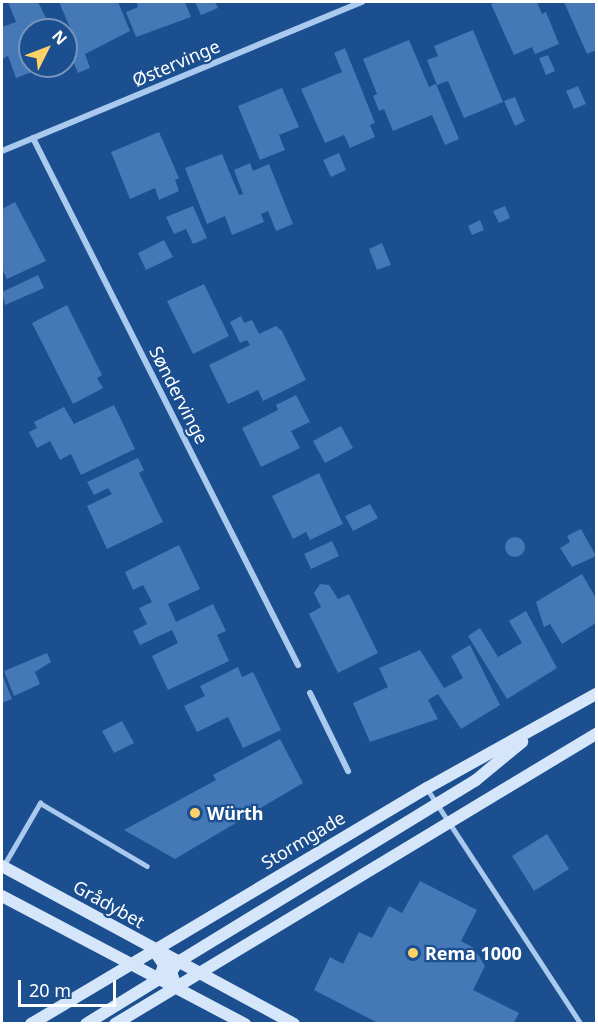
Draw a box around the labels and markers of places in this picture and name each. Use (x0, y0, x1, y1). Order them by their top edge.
place label: Würth (207, 802, 263, 824)
marker: Würth (188, 806, 202, 820)
place label: Rema 1000 (425, 942, 522, 964)
marker: Rema 1000 (406, 946, 420, 960)

